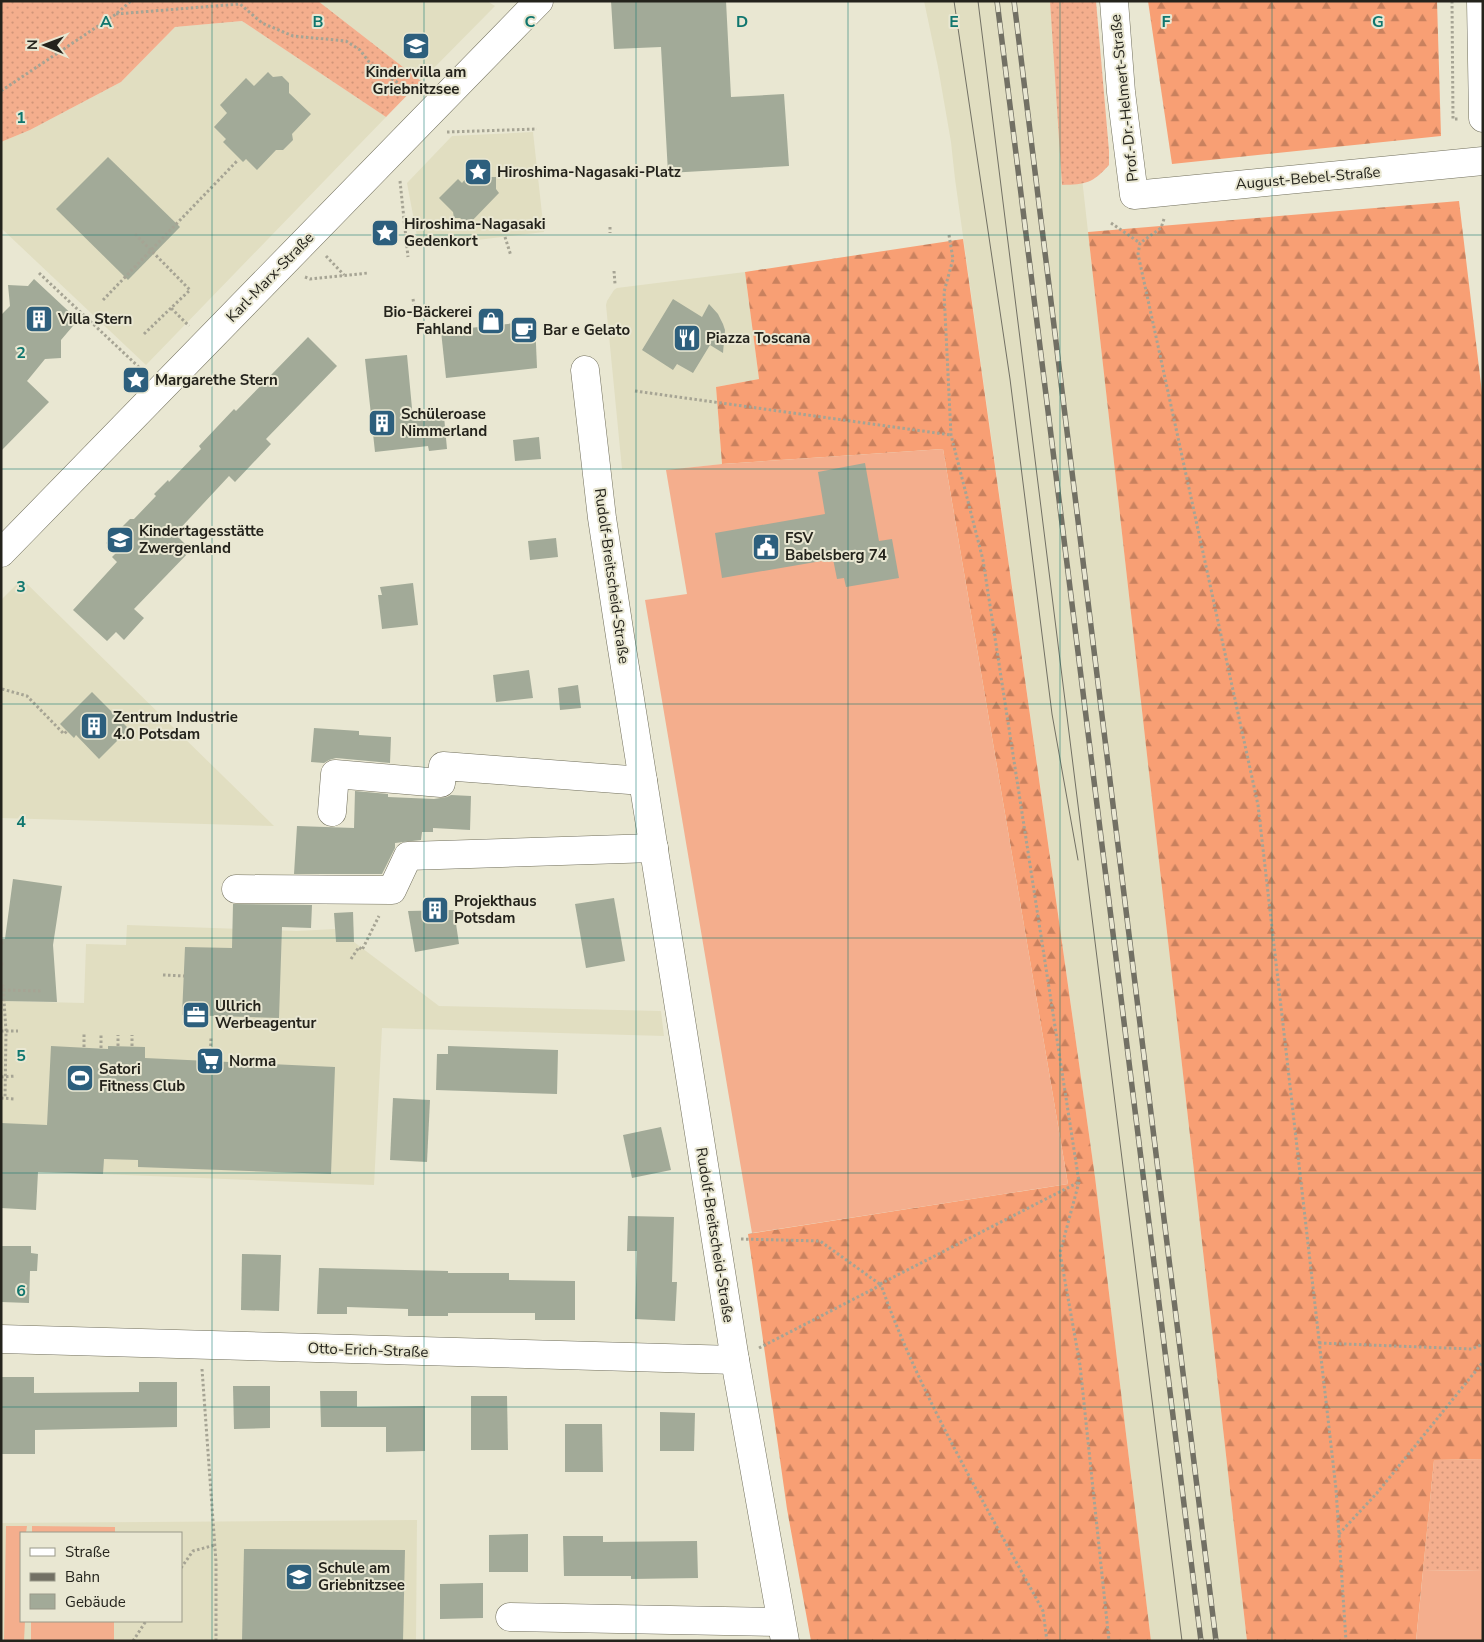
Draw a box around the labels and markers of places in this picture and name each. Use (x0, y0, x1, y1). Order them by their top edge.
school or university icon: Kindervilla am Griebnitzsee (401, 31, 431, 61)
place label: Kindervilla am Griebnitzsee (366, 62, 466, 99)
place icon: Hiroshima-Nagasaki-Platz (463, 157, 493, 187)
place label: Hiroshima-Nagasaki-Platz (497, 162, 681, 182)
place label: Hiroshima-Nagasaki Gedenkort (404, 214, 546, 251)
place icon: Hiroshima-Nagasaki Gedenkort (370, 218, 400, 248)
place label: Bio-Bäckerei Fahland (383, 302, 472, 339)
building icon: Villa Stern (24, 304, 54, 334)
shop icon: Bio-Bäckerei Fahland (476, 306, 506, 336)
place label: Villa Stern (57, 309, 132, 329)
cafe icon: Bar e Gelato (509, 315, 539, 345)
place label: Bar e Gelato (543, 320, 630, 340)
restaurant icon: Piazza Toscana (672, 323, 702, 353)
place label: Piazza Toscana (706, 328, 811, 348)
place icon: Margarethe Stern (121, 365, 151, 395)
place label: Margarethe Stern (155, 370, 278, 390)
place label: Schüleroase Nimmerland (401, 404, 487, 441)
building icon: Schüleroase Nimmerland (367, 408, 397, 438)
place label: Kindertagesstätte Zwergenland (139, 521, 264, 558)
school or university icon: Kindertagesstätte Zwergenland (105, 525, 135, 555)
place label: FSV Babelsberg 74 (785, 528, 887, 565)
public building icon: FSV Babelsberg 74 (751, 532, 781, 562)
place label: Zentrum Industrie 4.0 Potsdam (113, 707, 238, 744)
building icon: Zentrum Industrie 4.0 Potsdam (79, 711, 109, 741)
place label: Projekthaus Potsdam (454, 891, 537, 928)
building icon: Projekthaus Potsdam (420, 895, 450, 925)
place label: Ullrich Werbeagentur (215, 996, 317, 1033)
office icon: Ullrich Werbeagentur (181, 1000, 211, 1030)
supermarket icon: Norma (195, 1046, 225, 1076)
place label: Norma (229, 1051, 276, 1071)
place label: Satori Fitness Club (99, 1059, 185, 1096)
sports icon: Satori Fitness Club (65, 1063, 95, 1093)
place label: Schule am Griebnitzsee (318, 1558, 405, 1595)
school or university icon: Schule am Griebnitzsee (284, 1562, 314, 1592)

